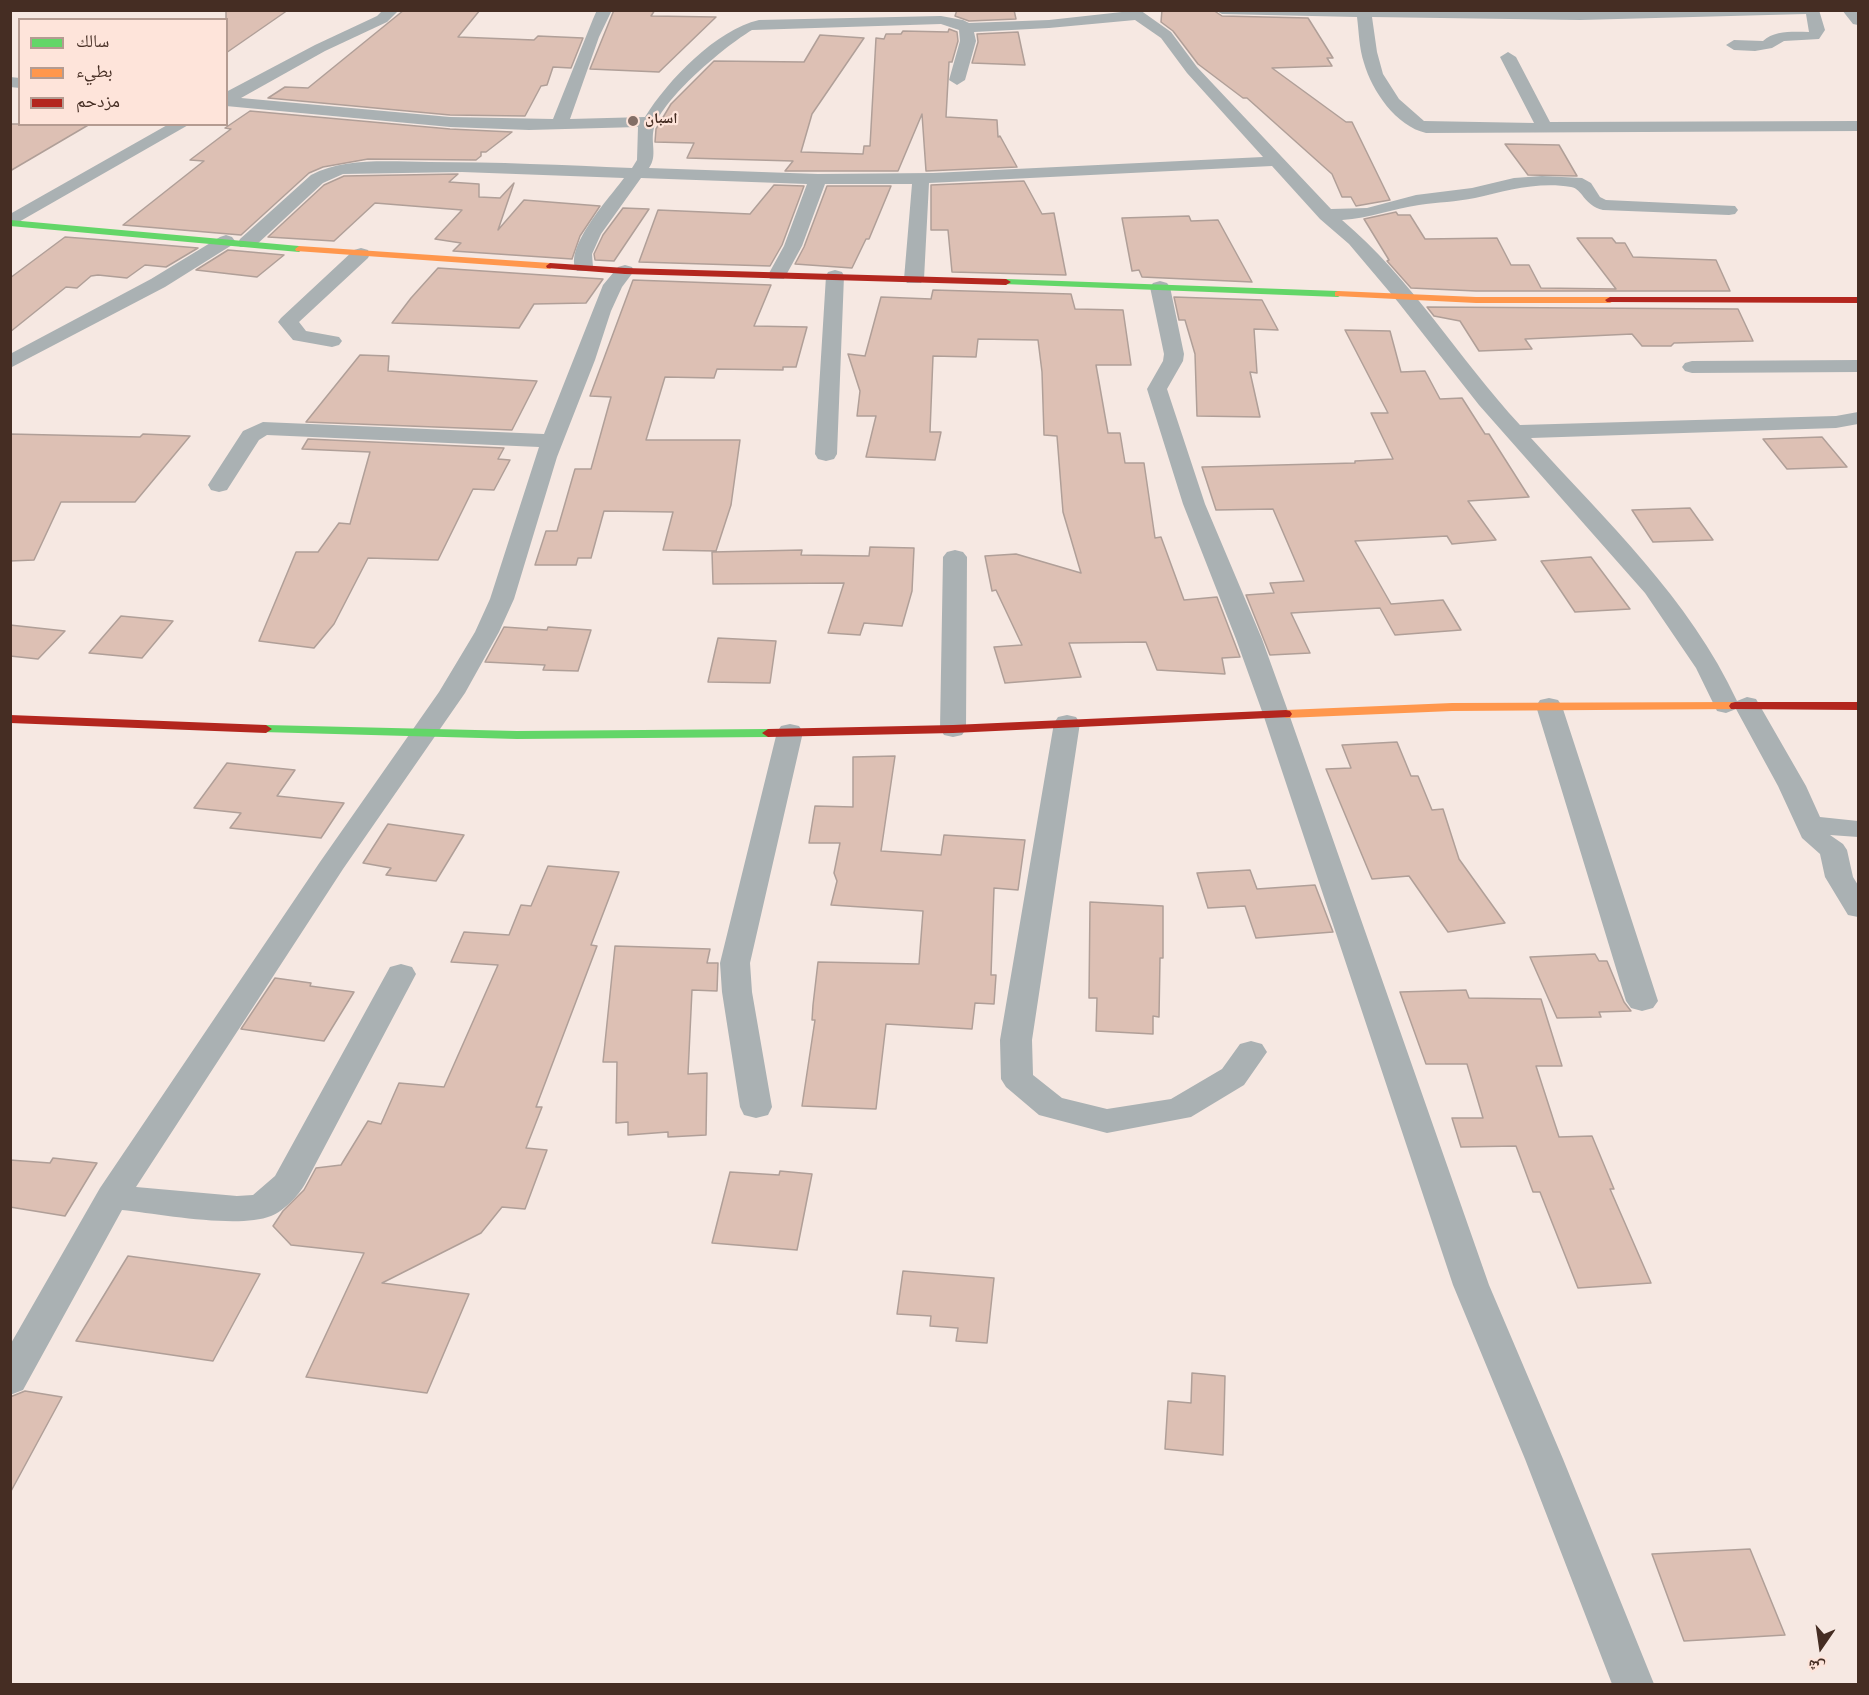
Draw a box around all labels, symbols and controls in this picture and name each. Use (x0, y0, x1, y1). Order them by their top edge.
legend (18, 18, 228, 126)
text: سالك (76, 28, 109, 58)
text: بطيء (76, 58, 113, 88)
text: مزدحم (76, 88, 120, 118)
place label: اسبان (645, 112, 678, 130)
marker: اسبان (626, 114, 640, 128)
north arrow (1791, 1617, 1851, 1677)
text: ش (1806, 1650, 1828, 1680)

